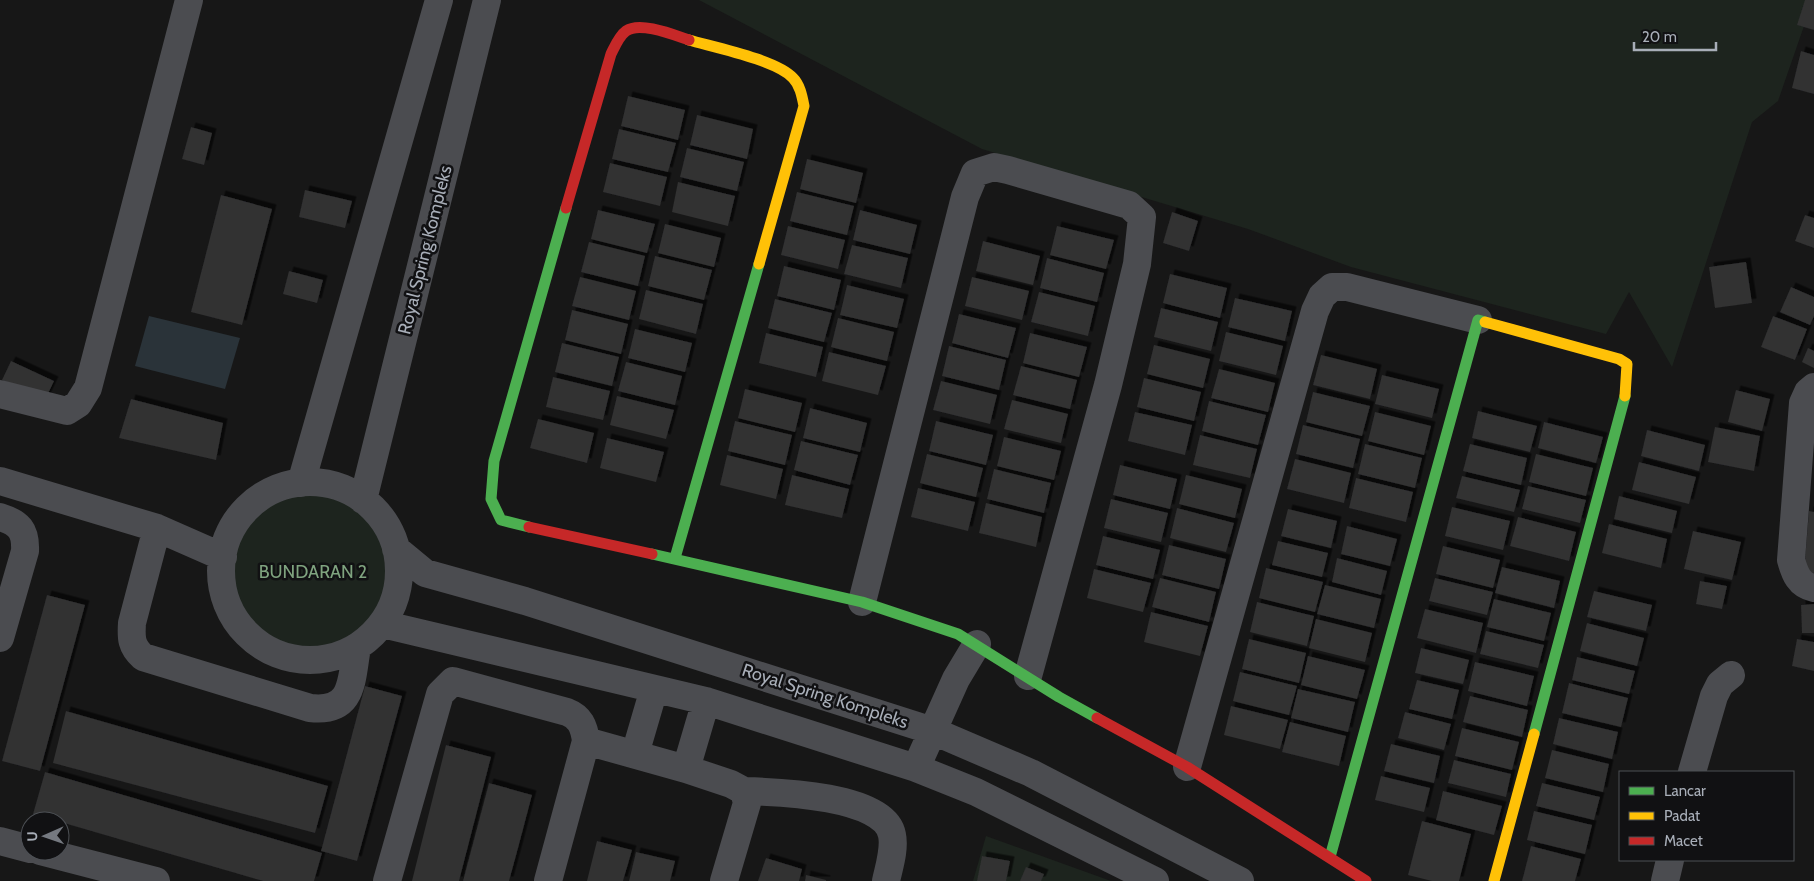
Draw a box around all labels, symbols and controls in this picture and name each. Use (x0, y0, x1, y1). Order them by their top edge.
scale bar (1634, 20, 1716, 52)
text: 20 m (1642, 28, 1677, 46)
street label: Royal Spring Kompleks (393, 163, 457, 337)
park label: BUNDARAN 2 (259, 561, 367, 583)
street label: Royal Spring Kompleks (739, 659, 911, 733)
legend (1619, 771, 1794, 861)
text: Lancar (1664, 782, 1706, 800)
text: Padat (1664, 807, 1700, 825)
north arrow (20, 811, 70, 861)
text: U (23, 831, 41, 842)
text: Macet (1664, 832, 1703, 850)

